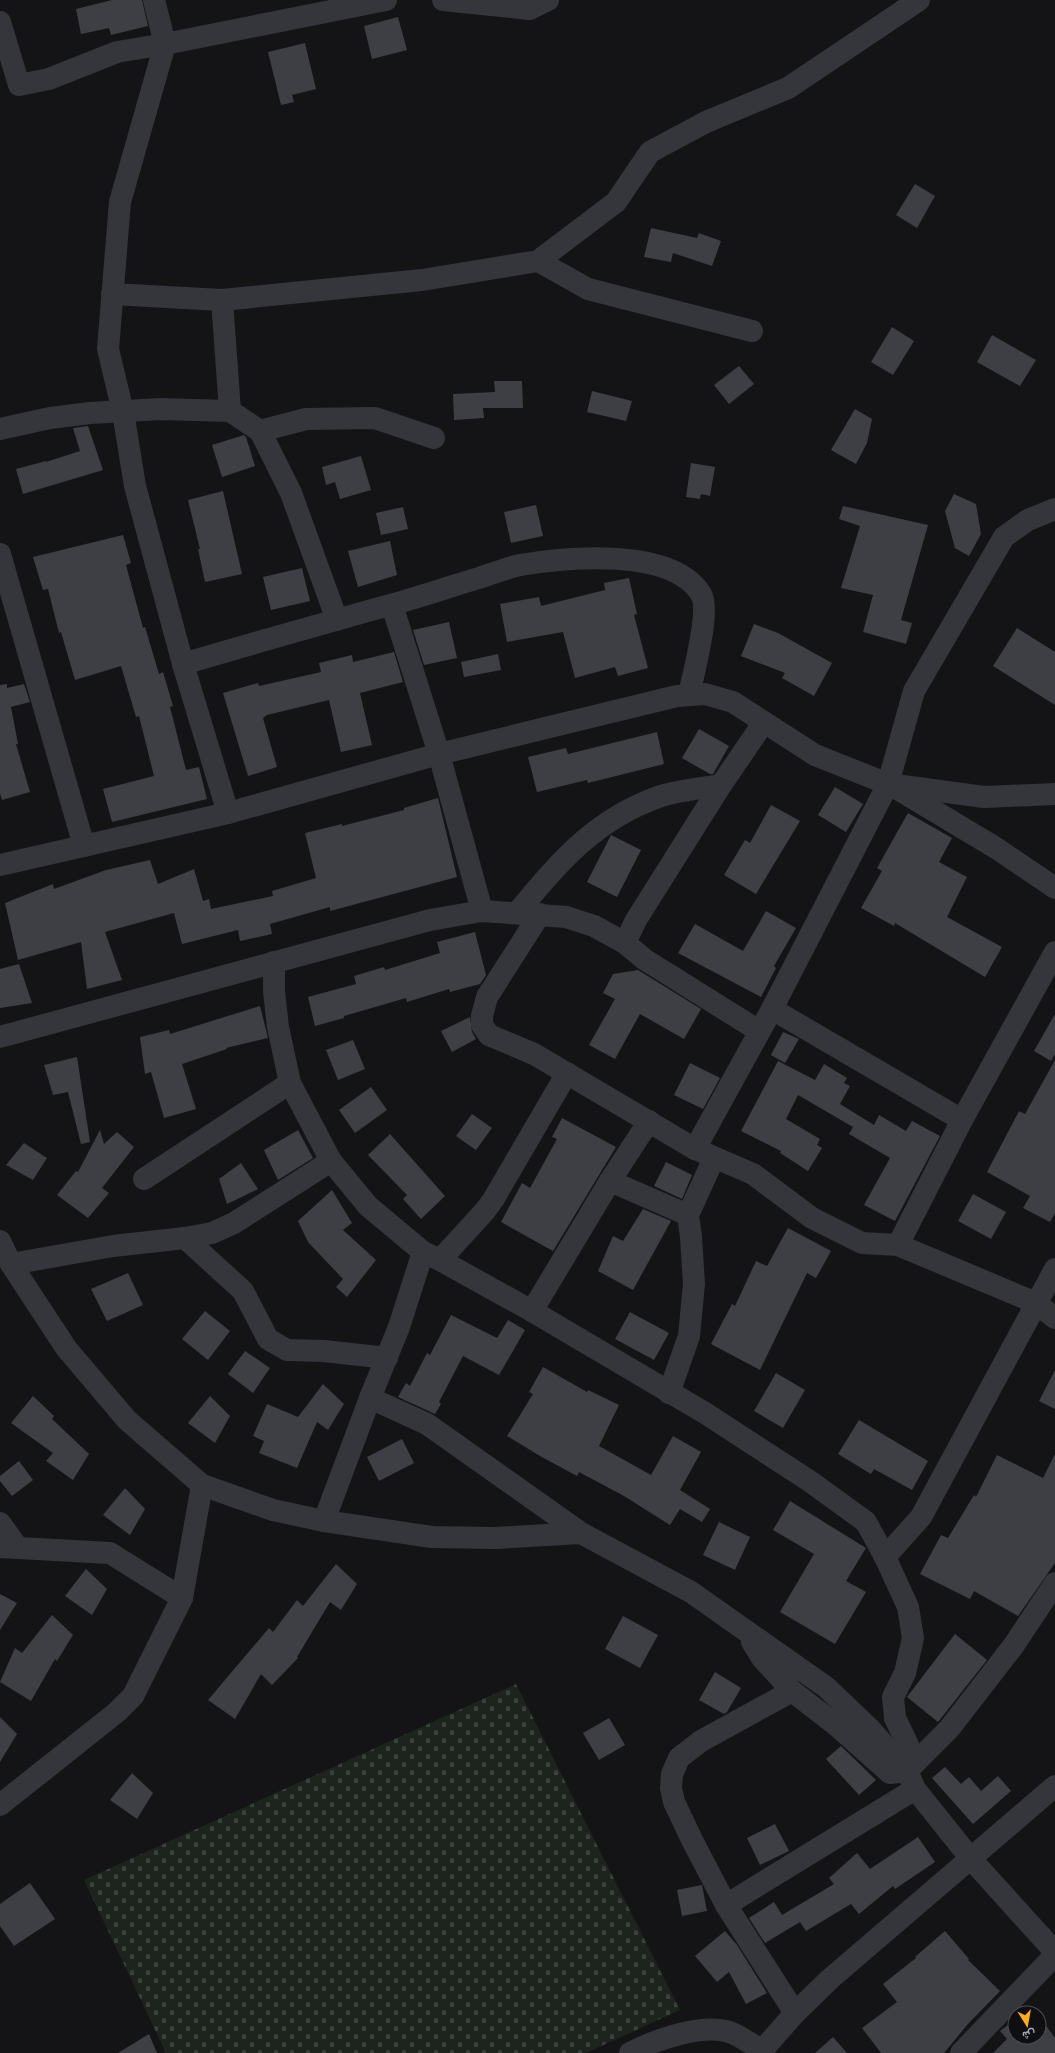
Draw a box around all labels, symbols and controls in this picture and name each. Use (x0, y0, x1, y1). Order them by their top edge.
north arrow (1007, 2005, 1047, 2045)
text: ش (1021, 2027, 1037, 2042)

